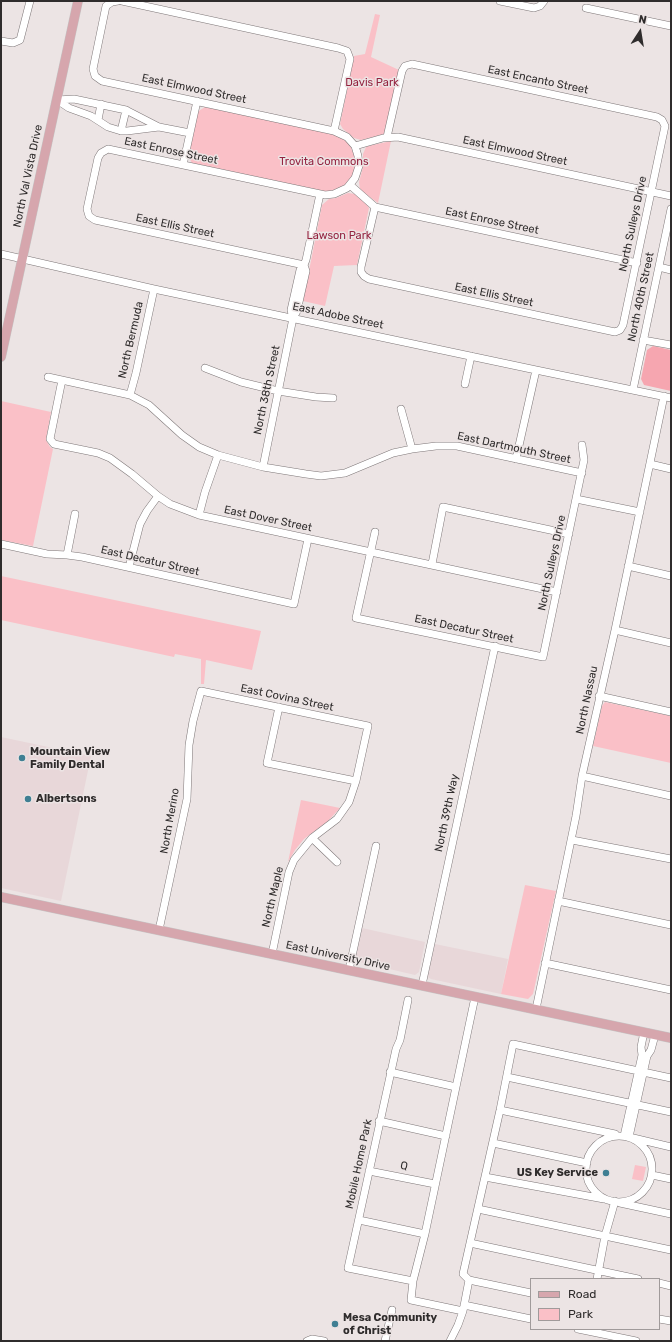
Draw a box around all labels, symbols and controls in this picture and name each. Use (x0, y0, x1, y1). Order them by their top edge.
north arrow (620, 12, 660, 52)
text: N (637, 13, 648, 27)
street label: East Encanto Street (486, 63, 590, 97)
street label: East Elmwood Street (140, 71, 248, 107)
park label: Davis Park (345, 76, 399, 90)
street label: North Val Vista Drive (11, 123, 45, 229)
street label: East Elmwood Street (461, 133, 569, 169)
street label: East Enrose Street (123, 135, 219, 167)
park label: Trovita Commons (279, 155, 369, 169)
street label: North Sulleys Drive (616, 175, 650, 273)
street label: East Enrose Street (444, 205, 540, 237)
street label: East Ellis Street (134, 211, 216, 241)
park label: Lawson Park (306, 229, 372, 243)
street label: North 40th Street (625, 251, 657, 343)
street label: East Ellis Street (453, 280, 535, 310)
street label: North Bermuda (116, 300, 146, 380)
street label: East Adobe Street (291, 300, 385, 332)
street label: North 38th Street (251, 344, 283, 436)
street label: East Dartmouth Street (456, 430, 572, 466)
street label: East Dover Street (223, 503, 313, 535)
street label: North Sulleys Drive (535, 514, 569, 612)
street label: East Decatur Street (99, 543, 201, 579)
street label: East Decatur Street (413, 612, 515, 646)
street label: North Nassau (573, 665, 601, 735)
street label: East Covina Street (239, 682, 335, 714)
place label: Mountain View Family Dental (30, 745, 110, 771)
marker: Mountain View Family Dental (17, 753, 27, 763)
street label: North 39th Way (432, 773, 462, 853)
street label: North Merino (158, 787, 182, 855)
place label: Albertsons (36, 792, 97, 806)
marker: Albertsons (23, 794, 33, 804)
street label: North Maple (260, 865, 286, 929)
street label: East University Drive (285, 938, 391, 974)
street label: Mobile Home Park (343, 1118, 375, 1210)
street label: Q (399, 1159, 409, 1173)
place label: US Key Service (517, 1166, 598, 1180)
marker: US Key Service (601, 1168, 611, 1178)
legend (530, 1278, 660, 1330)
text: Road (568, 1287, 596, 1301)
text: Park (568, 1307, 593, 1321)
place label: Mesa Community of Christ (343, 1311, 437, 1337)
marker: Mesa Community of Christ (330, 1319, 340, 1329)

